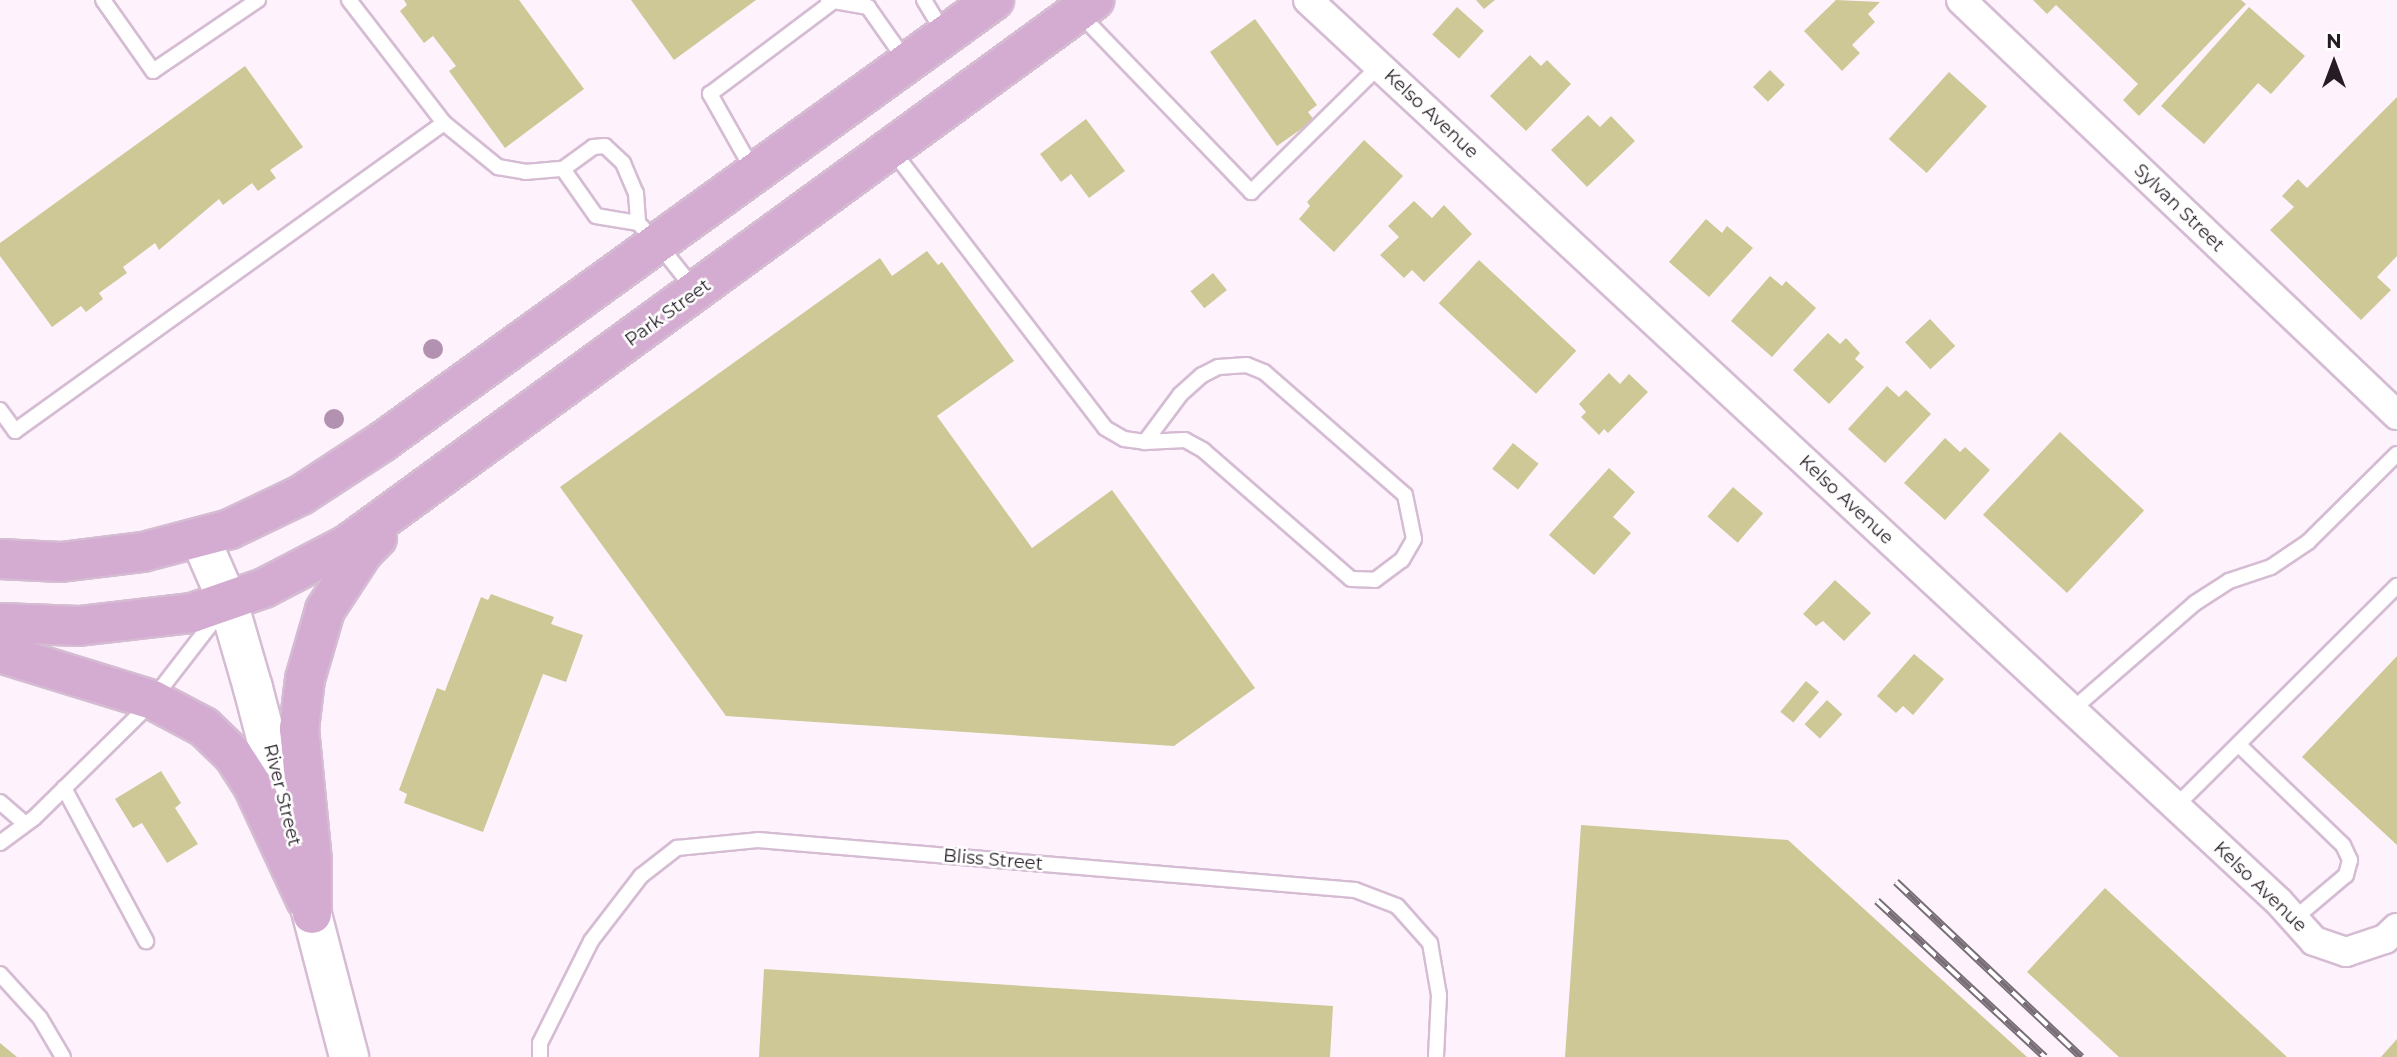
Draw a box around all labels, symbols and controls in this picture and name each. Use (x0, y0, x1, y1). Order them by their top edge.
north arrow (2299, 28, 2369, 98)
text: N (2326, 30, 2342, 53)
street label: Kelso Avenue (1379, 65, 1483, 163)
street label: Sylvan Street (2129, 160, 2229, 256)
street label: Park Street (621, 275, 715, 351)
street label: Kelso Avenue (1794, 451, 1898, 549)
street label: River Street (259, 742, 305, 848)
street label: Kelso Avenue (2209, 837, 2311, 937)
street label: Bliss Street (942, 845, 1044, 875)

